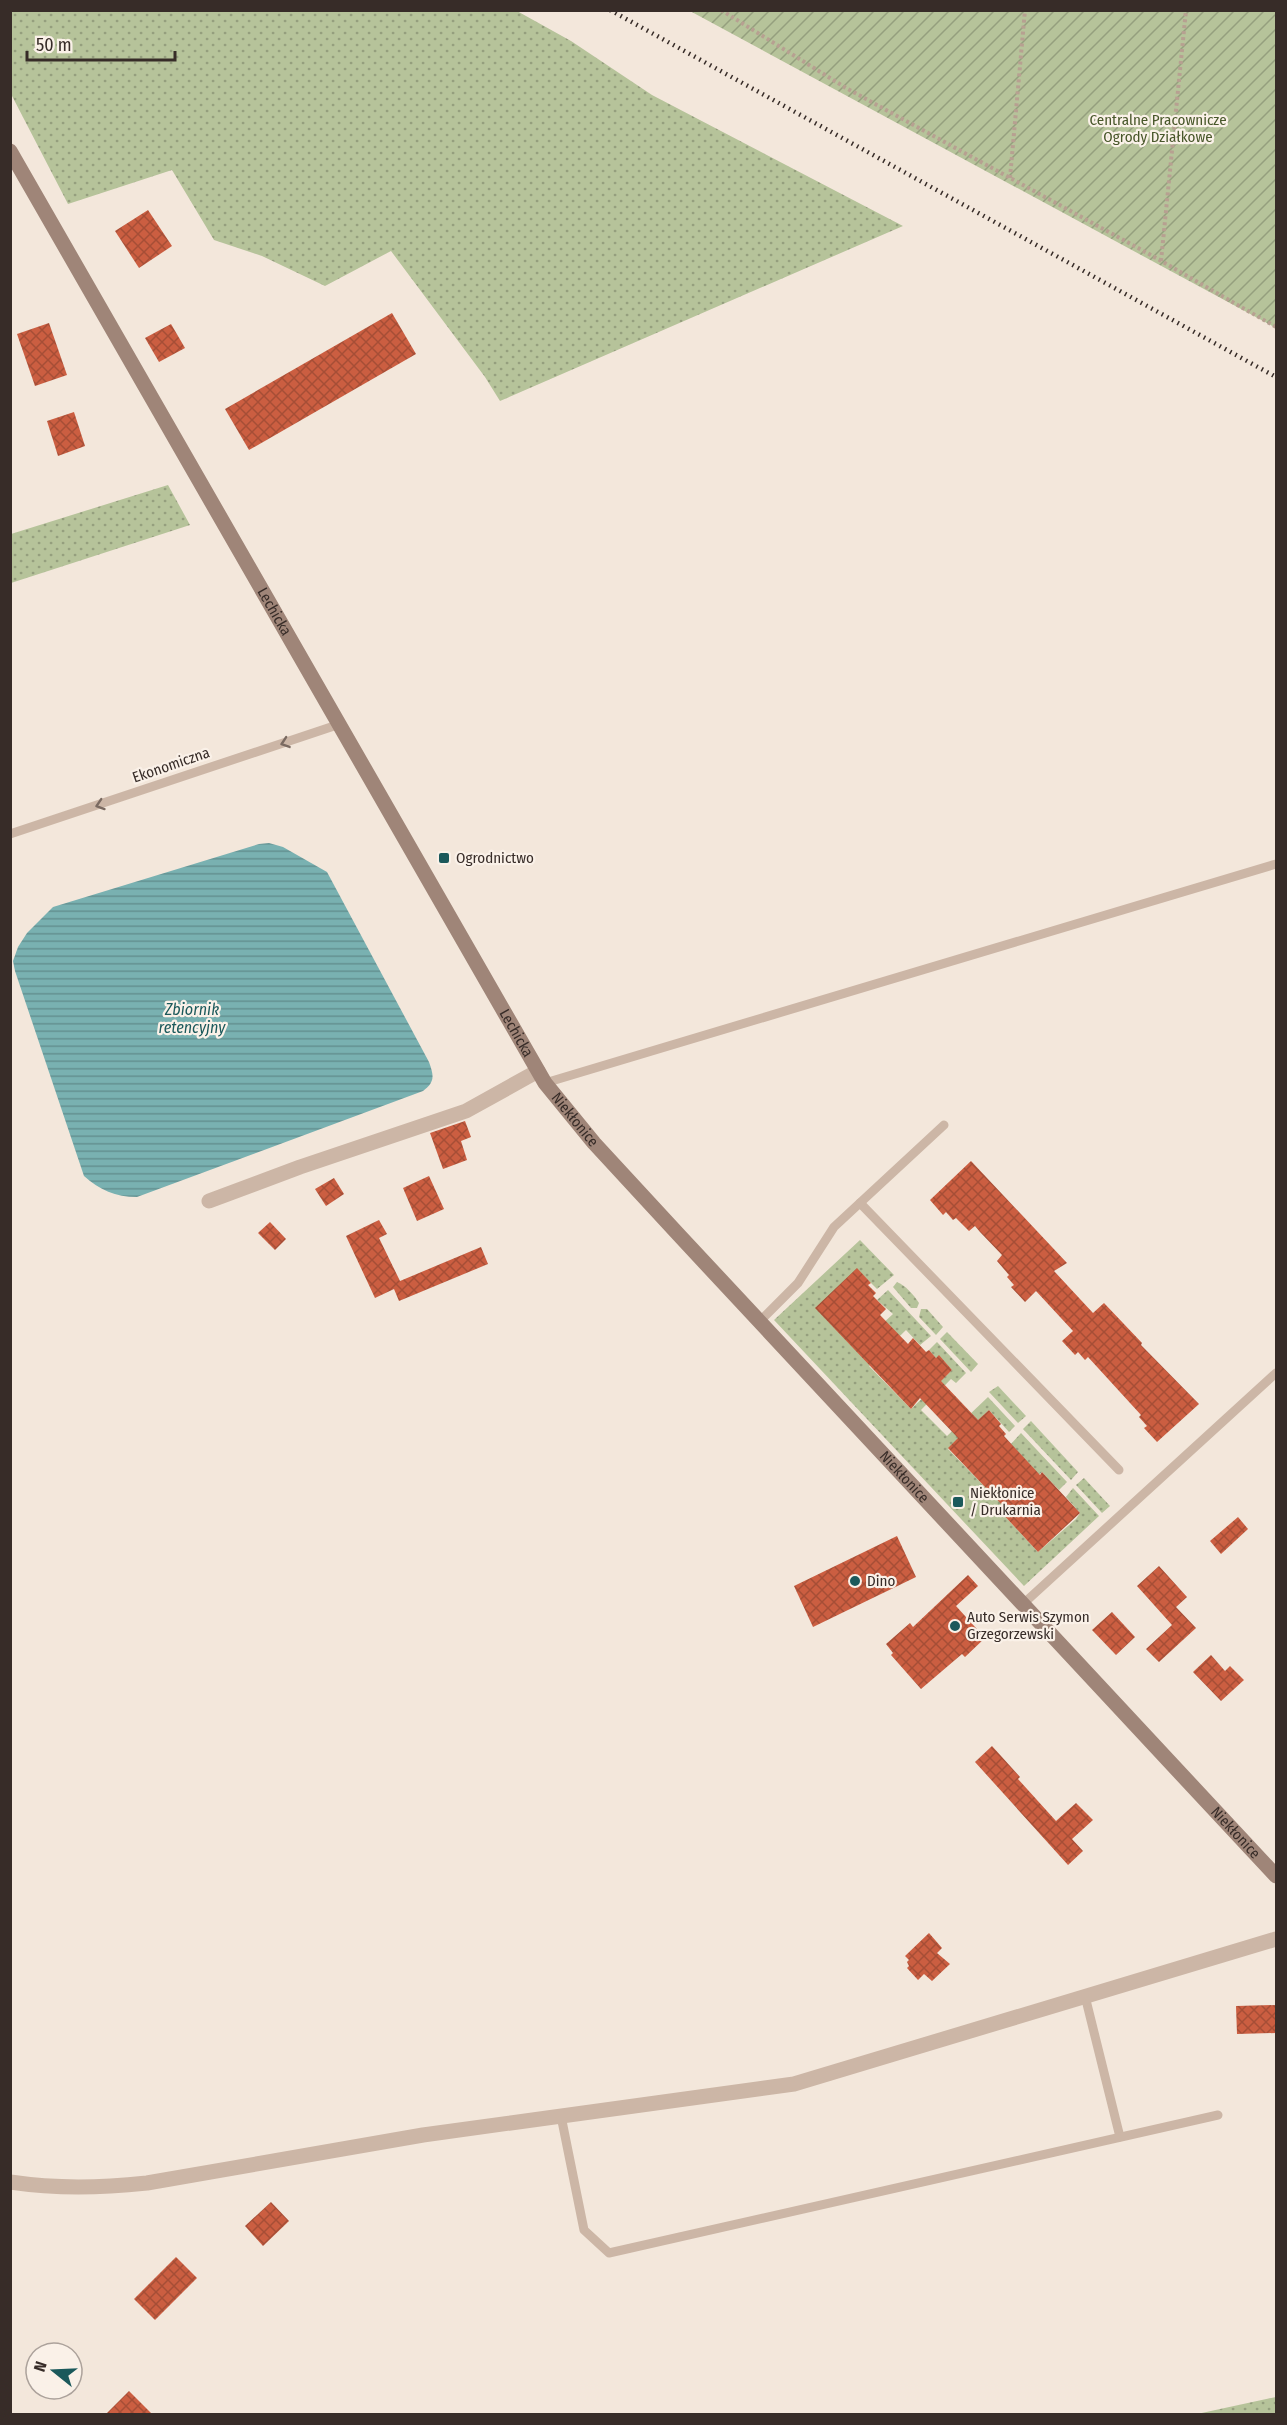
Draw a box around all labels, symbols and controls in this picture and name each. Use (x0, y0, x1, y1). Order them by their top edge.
scale bar (27, 24, 176, 62)
text: 50 m (36, 34, 72, 56)
park label: Centralne Pracownicze Ogrody Działkowe (1089, 111, 1227, 146)
street label: Lechicka (254, 584, 295, 639)
one-way arrow (280, 736, 291, 748)
street label: Ekonomiczna (130, 743, 212, 787)
one-way arrow (95, 798, 106, 810)
place label: Ogrodnictwo (456, 849, 534, 867)
marker: Ogrodnictwo (437, 851, 451, 865)
water label: Zbiornik retencyjny (159, 1000, 226, 1037)
street label: Lechicka (495, 1006, 537, 1060)
street label: Niekłonice (548, 1089, 602, 1150)
street label: Niekłonice (876, 1447, 933, 1507)
place label: Niekłonice / Drukarnia (970, 1484, 1041, 1519)
marker: Niekłonice / Drukarnia (951, 1495, 965, 1509)
place label: Dino (867, 1572, 895, 1590)
marker: Dino (848, 1574, 862, 1588)
place label: Auto Serwis Szymon Grzegorzewski (967, 1608, 1090, 1643)
marker: Auto Serwis Szymon Grzegorzewski (948, 1619, 962, 1633)
street label: Niekłonice (1207, 1803, 1264, 1862)
north arrow (24, 2341, 84, 2401)
text: N (30, 2359, 51, 2374)

